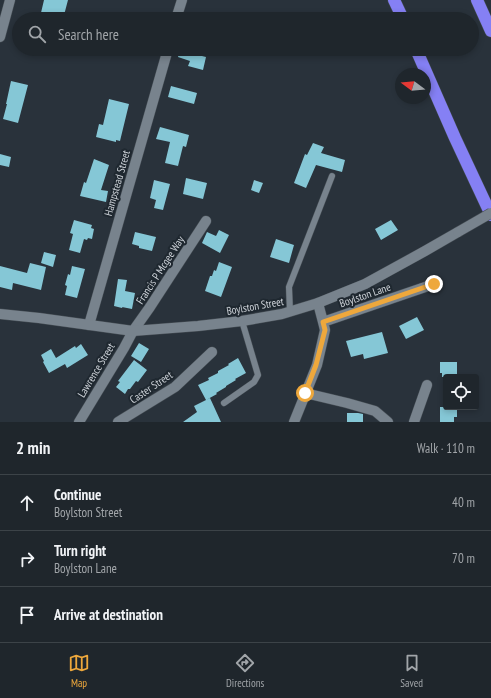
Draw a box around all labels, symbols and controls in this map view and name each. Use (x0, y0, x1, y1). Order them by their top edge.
search box (12, 12, 479, 56)
icon: search (26, 23, 48, 45)
text: Search here (58, 25, 119, 44)
north arrow (395, 68, 431, 104)
street label: Hampstead Street (101, 149, 133, 217)
street label: Francis P Mcgee Way (133, 233, 188, 307)
route end (425, 275, 443, 293)
street label: Boylston Lane (338, 280, 393, 310)
street label: Boylston Street (225, 294, 285, 318)
street label: Lawrence Street (74, 340, 118, 400)
street label: Caster Street (127, 368, 175, 406)
map controls (443, 374, 479, 410)
button: locate (443, 374, 479, 410)
route start (296, 384, 314, 402)
text: 2 min (16, 437, 50, 459)
text: Walk · 110 m (417, 440, 475, 457)
text: Continue (54, 485, 101, 504)
icon: ahead (16, 492, 38, 514)
text: 40 m (452, 494, 475, 511)
text: Boylston Street (54, 504, 122, 521)
text: Turn right (54, 541, 106, 560)
icon: right (16, 548, 38, 570)
text: 70 m (452, 550, 475, 567)
text: Boylston Lane (54, 560, 117, 577)
icon: arrive (16, 604, 38, 626)
text: Arrive at destination (54, 605, 163, 624)
tab: Map (68, 652, 90, 690)
tab: Directions (226, 652, 264, 690)
tab: Saved (400, 652, 423, 690)

